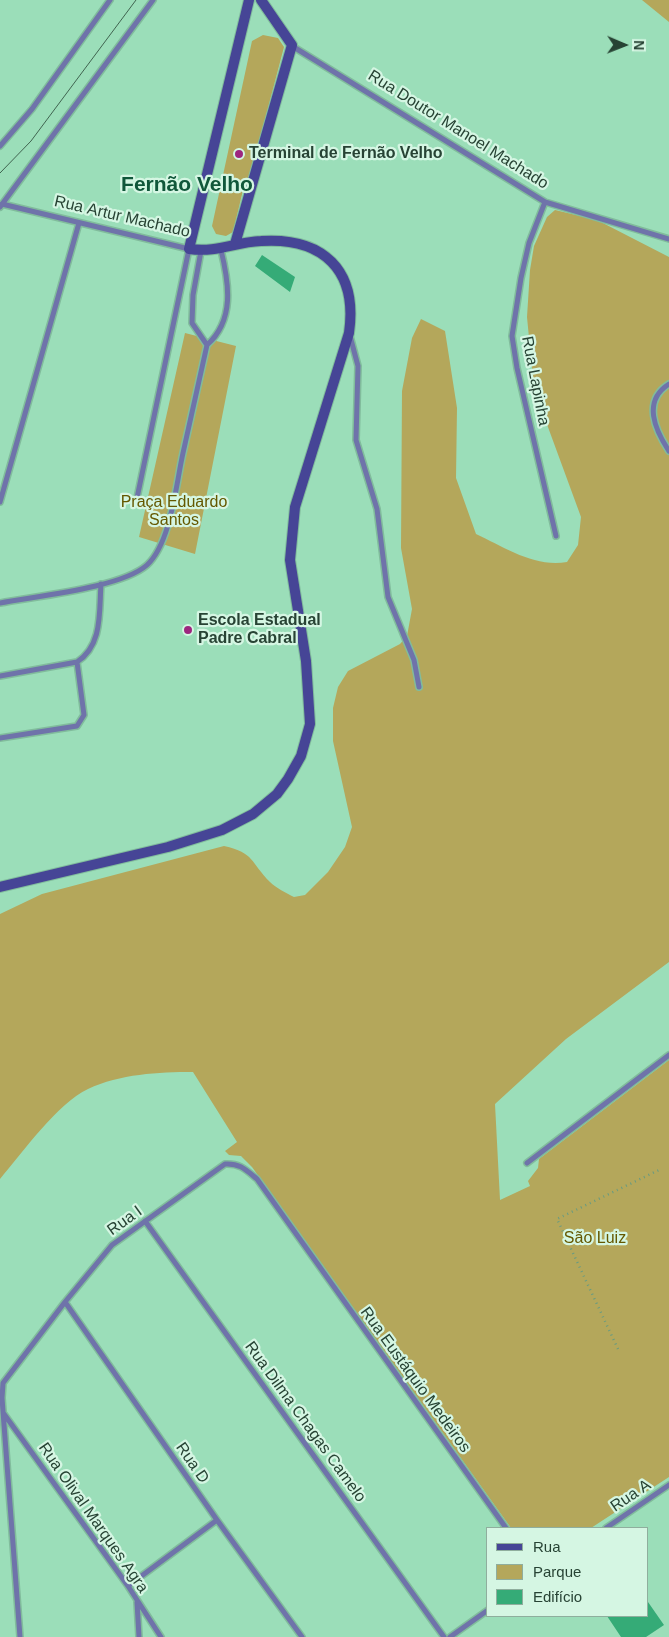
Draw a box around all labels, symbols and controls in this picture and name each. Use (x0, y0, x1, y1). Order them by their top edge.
north arrow (599, 20, 649, 70)
text: N (631, 40, 647, 50)
street label: Rua Doutor Manoel Machado (364, 66, 552, 194)
place label: Terminal de Fernão Velho (249, 144, 443, 164)
marker: Terminal de Fernão Velho (233, 148, 245, 160)
district label: Fernão Velho (121, 172, 253, 198)
street label: Rua Artur Machado (52, 192, 192, 242)
street label: Rua Lapinha (517, 335, 553, 427)
park label: Praça Eduardo Santos (121, 493, 227, 531)
place label: Escola Estadual Padre Cabral (198, 611, 321, 649)
marker: Escola Estadual Padre Cabral (182, 624, 194, 636)
street label: Rua I (104, 1202, 146, 1240)
park label: São Luiz (564, 1229, 626, 1249)
street label: Rua Eustáquio Medeiros (356, 1303, 474, 1457)
street label: Rua Dilma Chagas Camelo (240, 1338, 370, 1506)
street label: Rua Olival Marques Agra (34, 1439, 152, 1597)
street label: Rua D (171, 1439, 213, 1487)
street label: Rua A (607, 1476, 655, 1516)
legend (487, 1527, 649, 1617)
text: Rua (533, 1538, 561, 1555)
text: Parque (533, 1563, 581, 1580)
text: Edifício (533, 1588, 582, 1605)

